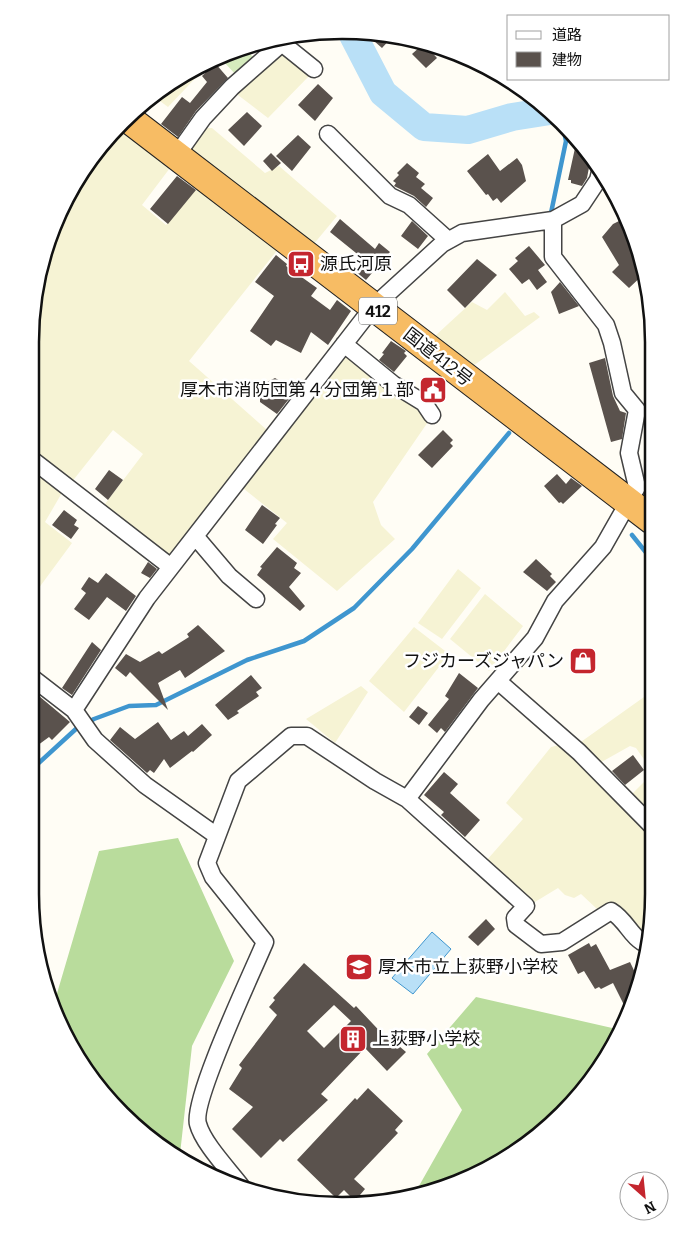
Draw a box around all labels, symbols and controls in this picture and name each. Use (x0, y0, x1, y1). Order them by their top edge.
legend (507, 15, 669, 80)
text: 道路 (552, 26, 582, 44)
text: 建物 (552, 51, 582, 69)
bus stop icon: 源氏河原 (286, 249, 316, 279)
place label: 源氏河原 (320, 253, 392, 275)
road number: 412 (359, 298, 397, 324)
street label: 国道412号 (399, 323, 477, 391)
public building icon: 厚木市消防団第４分団第１部 (418, 375, 448, 405)
place label: 厚木市消防団第４分団第１部 (180, 379, 414, 401)
shop icon: フジカーズジャパン (568, 646, 598, 676)
place label: フジカーズジャパン (403, 650, 564, 672)
school or university icon: 厚木市立上荻野小学校 (344, 952, 374, 982)
place label: 厚木市立上荻野小学校 (378, 956, 558, 978)
building icon: 上荻野小学校 (338, 1024, 368, 1054)
place label: 上荻野小学校 (372, 1028, 480, 1050)
north arrow (619, 1171, 669, 1221)
text: N (641, 1197, 658, 1217)

